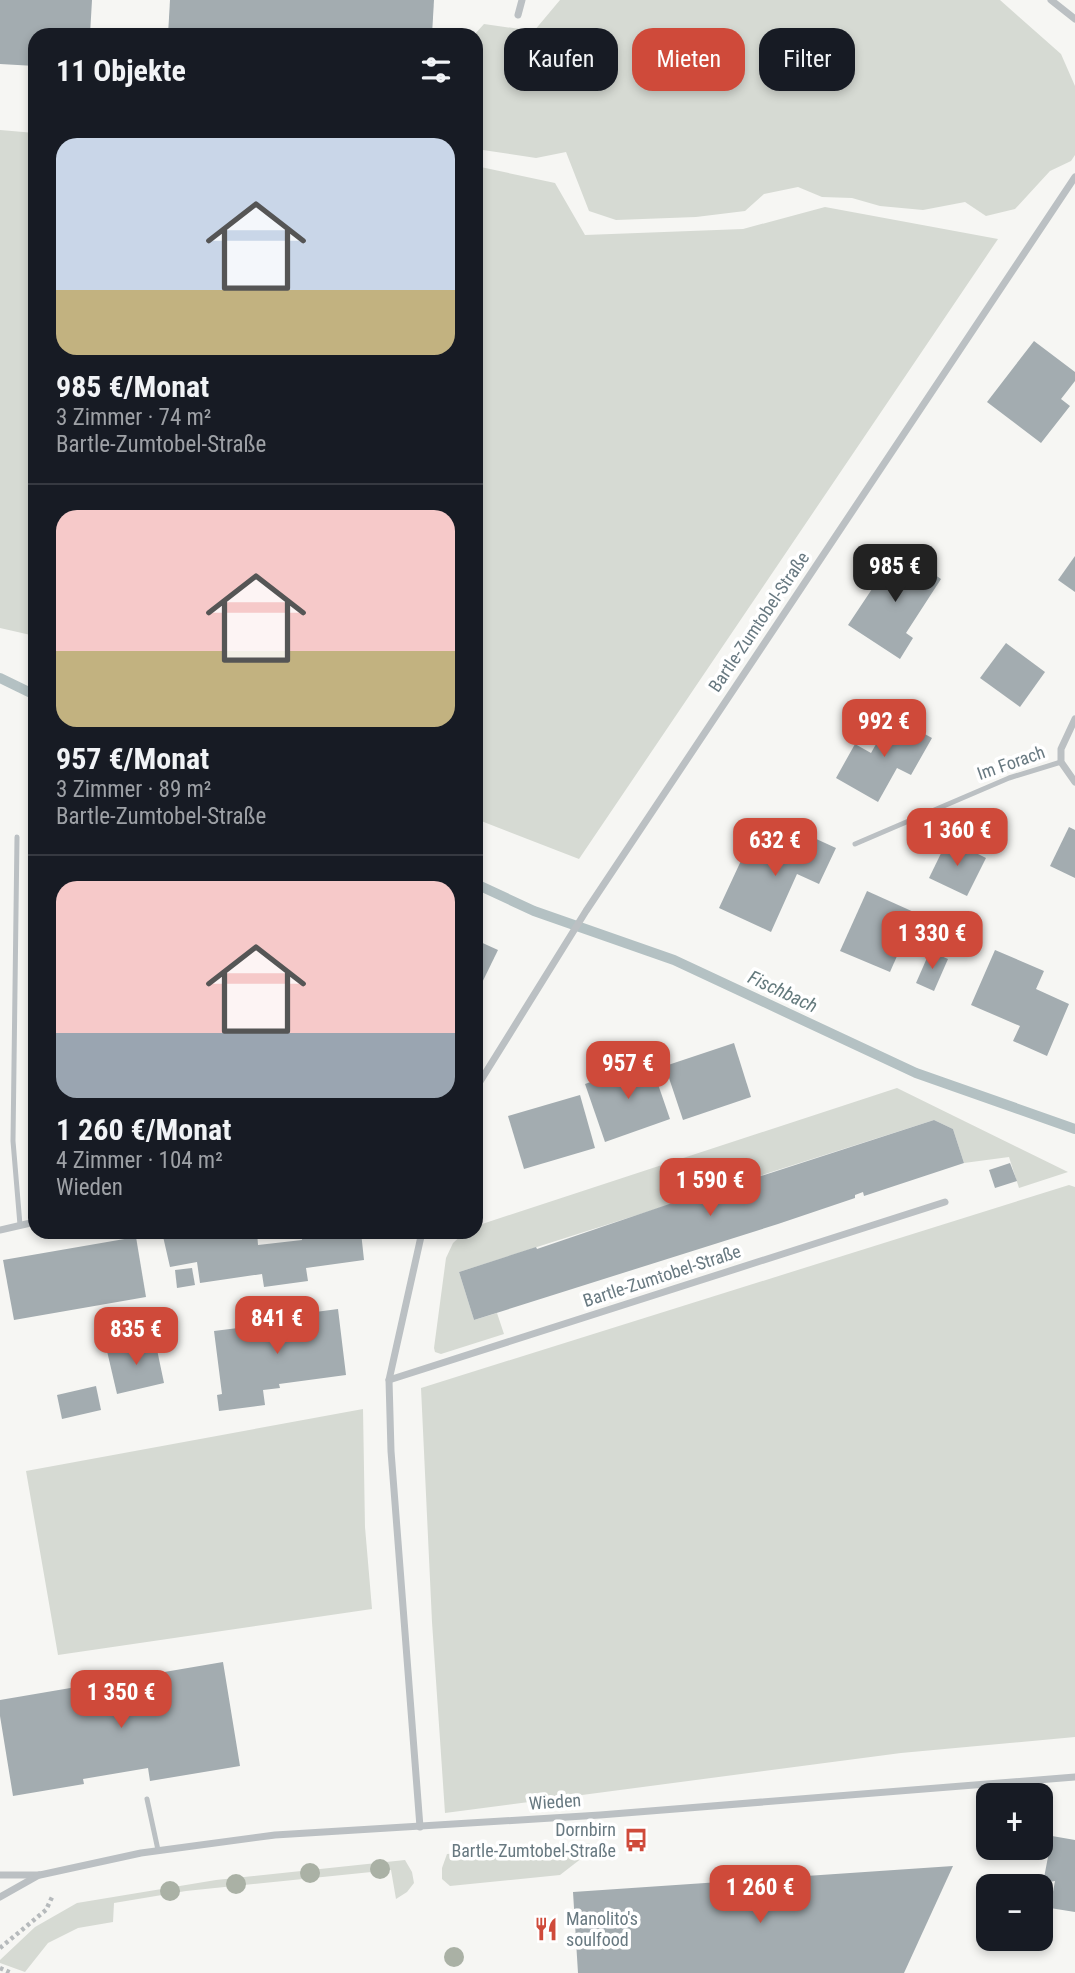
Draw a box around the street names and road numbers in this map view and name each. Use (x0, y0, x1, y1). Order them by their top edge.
street label: Bartle-Zumtobel-Straße (704, 548, 813, 696)
street label: Im Forach (974, 741, 1048, 784)
street label: Bartle-Zumtobel-Straße (580, 1240, 743, 1311)
street label: Wieden (528, 1789, 582, 1814)

